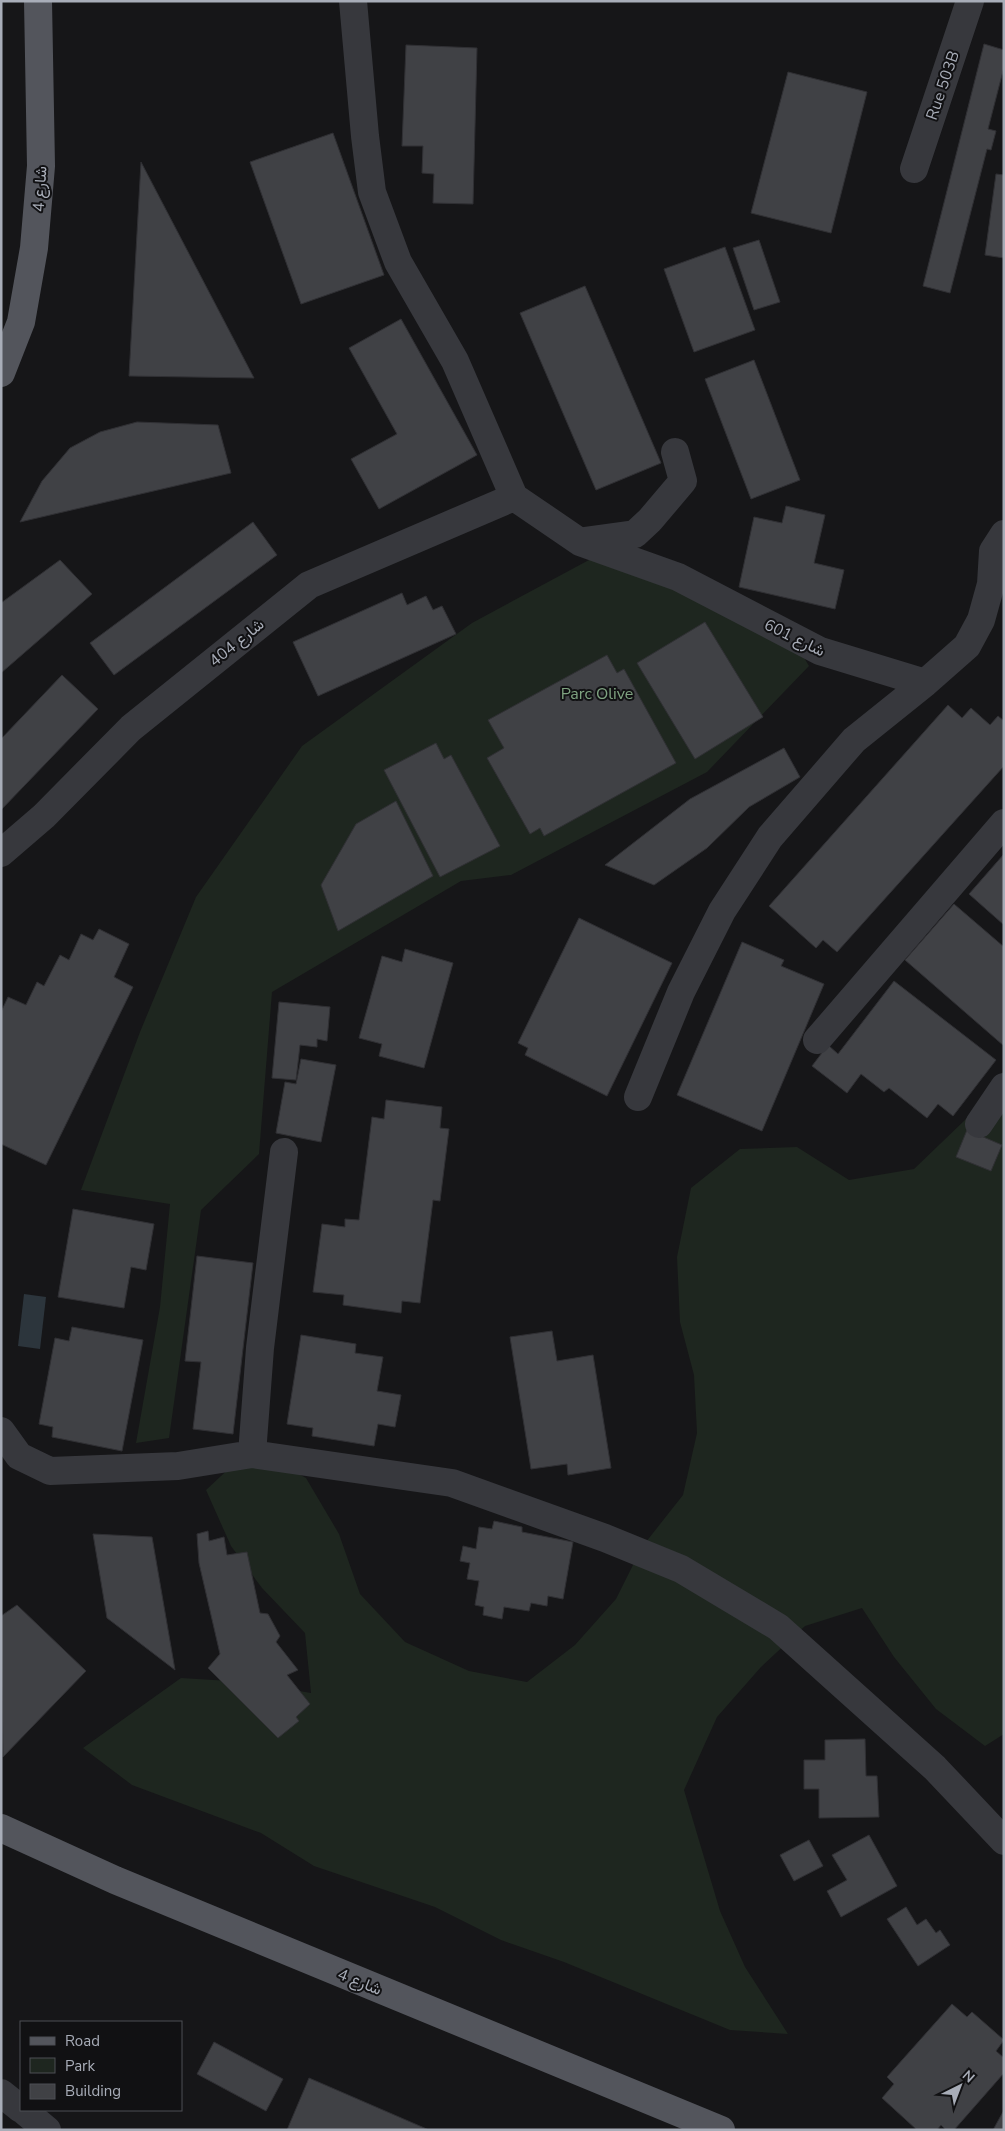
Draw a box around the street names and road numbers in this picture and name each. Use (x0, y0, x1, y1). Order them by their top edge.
street label: Rue 503B (921, 48, 965, 123)
street label: شارع 4 (27, 165, 53, 213)
street label: شارع 404 (204, 614, 269, 672)
street label: شارع 601 (760, 614, 829, 662)
street label: شارع 4 (334, 1963, 385, 2001)

